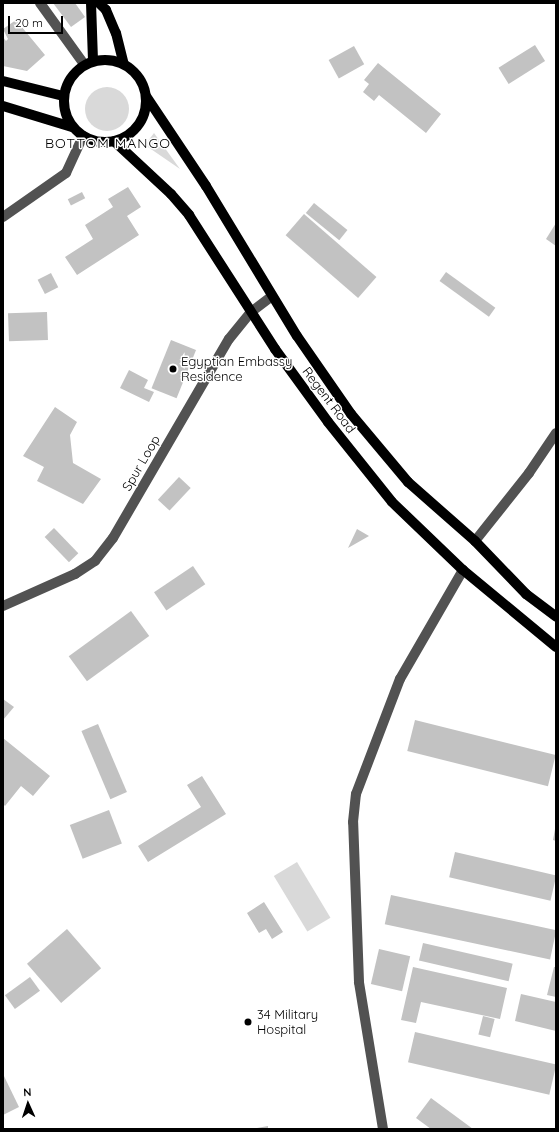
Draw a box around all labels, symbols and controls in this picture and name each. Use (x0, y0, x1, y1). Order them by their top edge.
scale bar (10, 8, 65, 34)
text: 20 m (15, 15, 43, 30)
district label: BOTTOM MANGO (45, 135, 171, 151)
place label: Egyptian Embassy Residence (181, 354, 292, 385)
marker: Egyptian Embassy Residence (168, 364, 178, 374)
street label: Regent Road (299, 364, 359, 436)
street label: Spur Loop (119, 432, 163, 494)
place label: 34 Military Hospital (257, 1007, 318, 1038)
marker: 34 Military Hospital (242, 1016, 254, 1028)
north arrow (8, 1084, 48, 1124)
text: N (23, 1085, 32, 1099)

